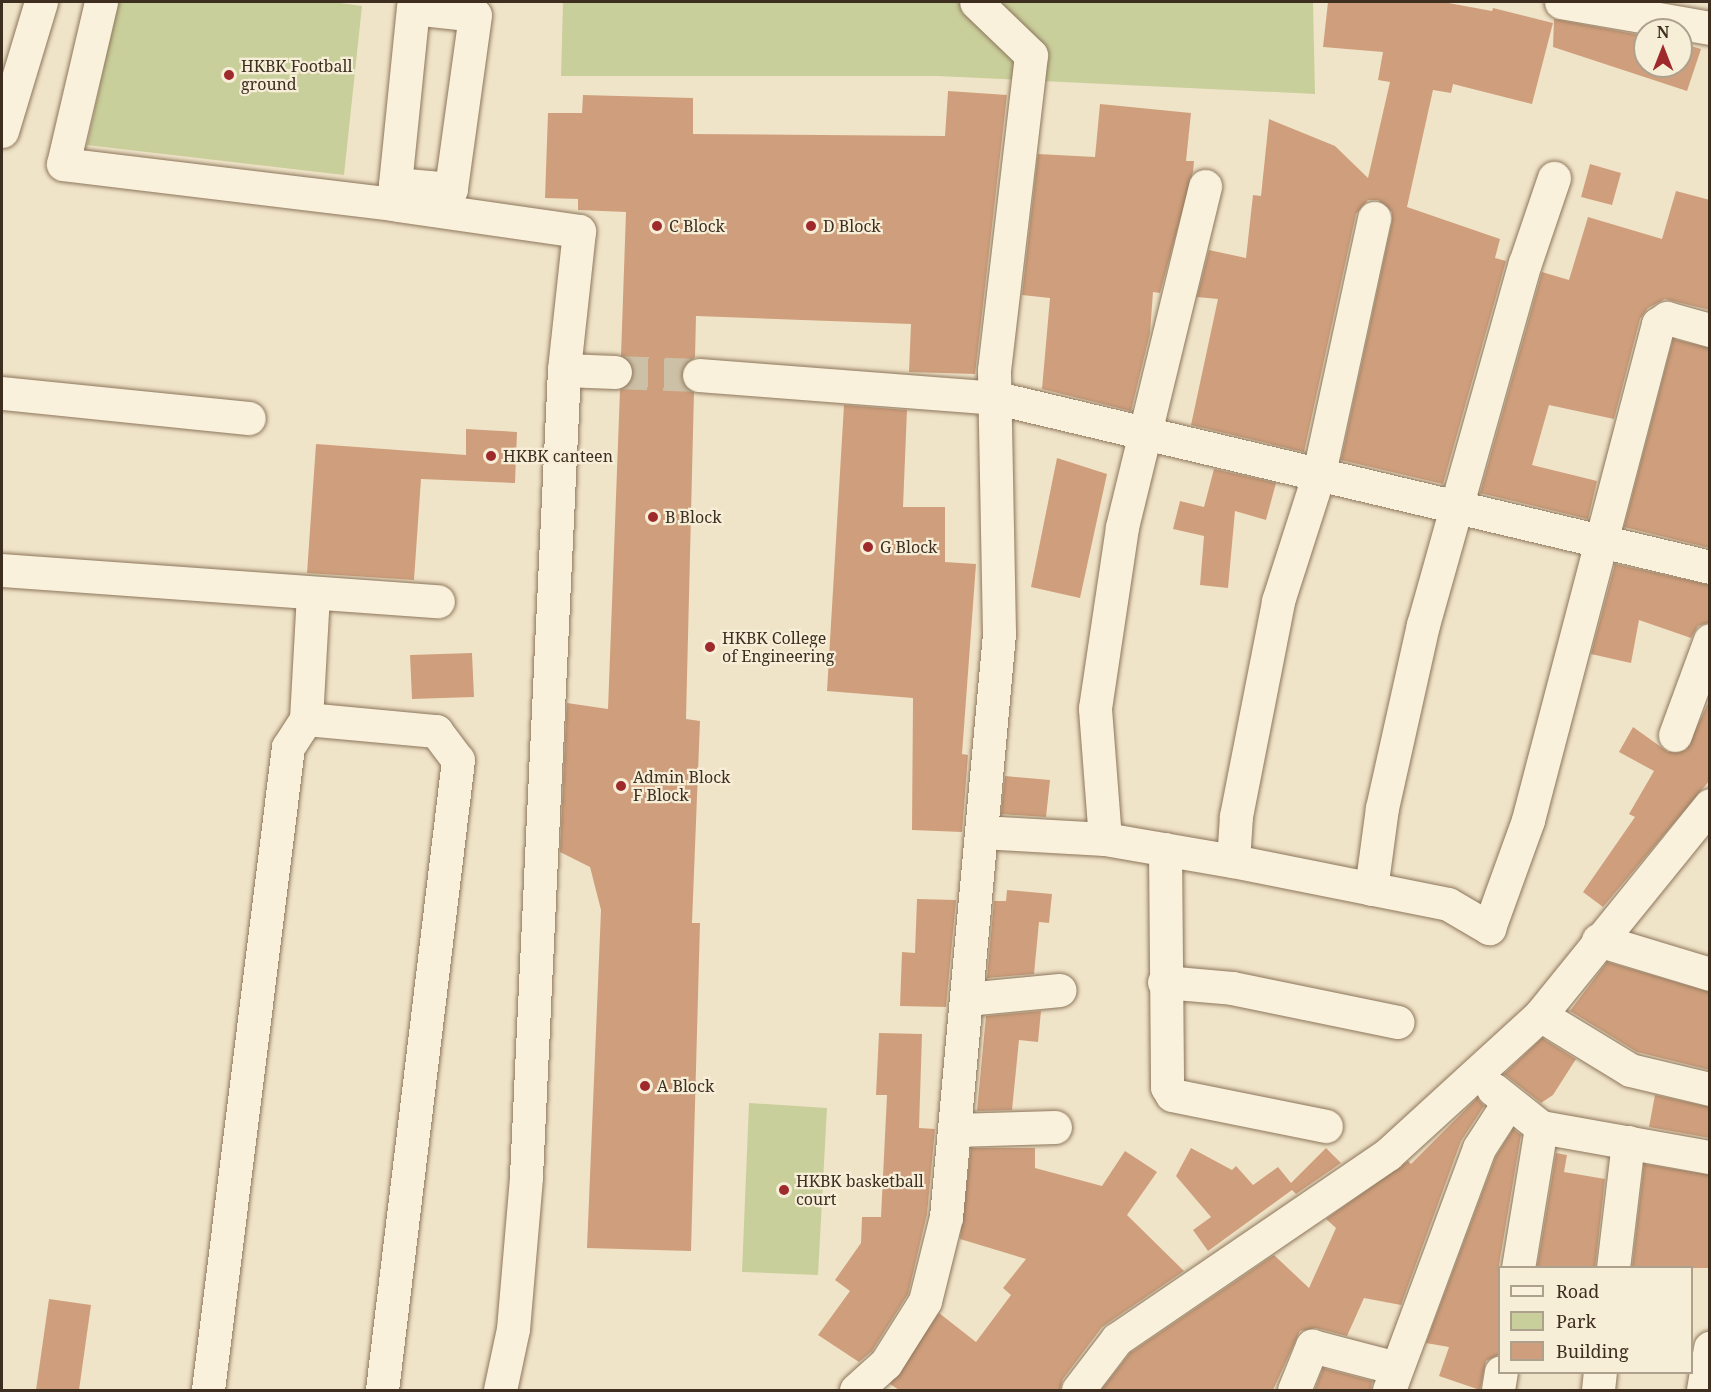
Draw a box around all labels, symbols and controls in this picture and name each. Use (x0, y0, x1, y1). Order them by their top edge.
north arrow (1633, 18, 1693, 78)
text: N (1657, 21, 1669, 43)
place label: HKBK Football ground (241, 56, 352, 94)
marker: HKBK Football ground (222, 68, 236, 82)
place label: C Block (669, 216, 725, 236)
place label: D Block (823, 216, 881, 236)
marker: C Block (650, 219, 664, 233)
marker: D Block (804, 219, 818, 233)
place label: HKBK canteen (503, 446, 613, 466)
marker: HKBK canteen (484, 449, 498, 463)
place label: B Block (665, 507, 722, 527)
marker: B Block (646, 510, 660, 524)
place label: G Block (880, 537, 937, 557)
marker: G Block (861, 540, 875, 554)
place label: HKBK College of Engineering (722, 628, 834, 666)
marker: HKBK College of Engineering (703, 640, 717, 654)
place label: Admin Block F Block (633, 767, 730, 805)
marker: Admin Block F Block (614, 779, 628, 793)
place label: A Block (657, 1076, 714, 1096)
marker: A Block (638, 1079, 652, 1093)
place label: HKBK basketball court (796, 1171, 924, 1209)
marker: HKBK basketball court (777, 1183, 791, 1197)
legend (1498, 1266, 1693, 1374)
text: Road (1556, 1279, 1599, 1303)
text: Park (1556, 1309, 1596, 1333)
text: Building (1556, 1339, 1629, 1363)

